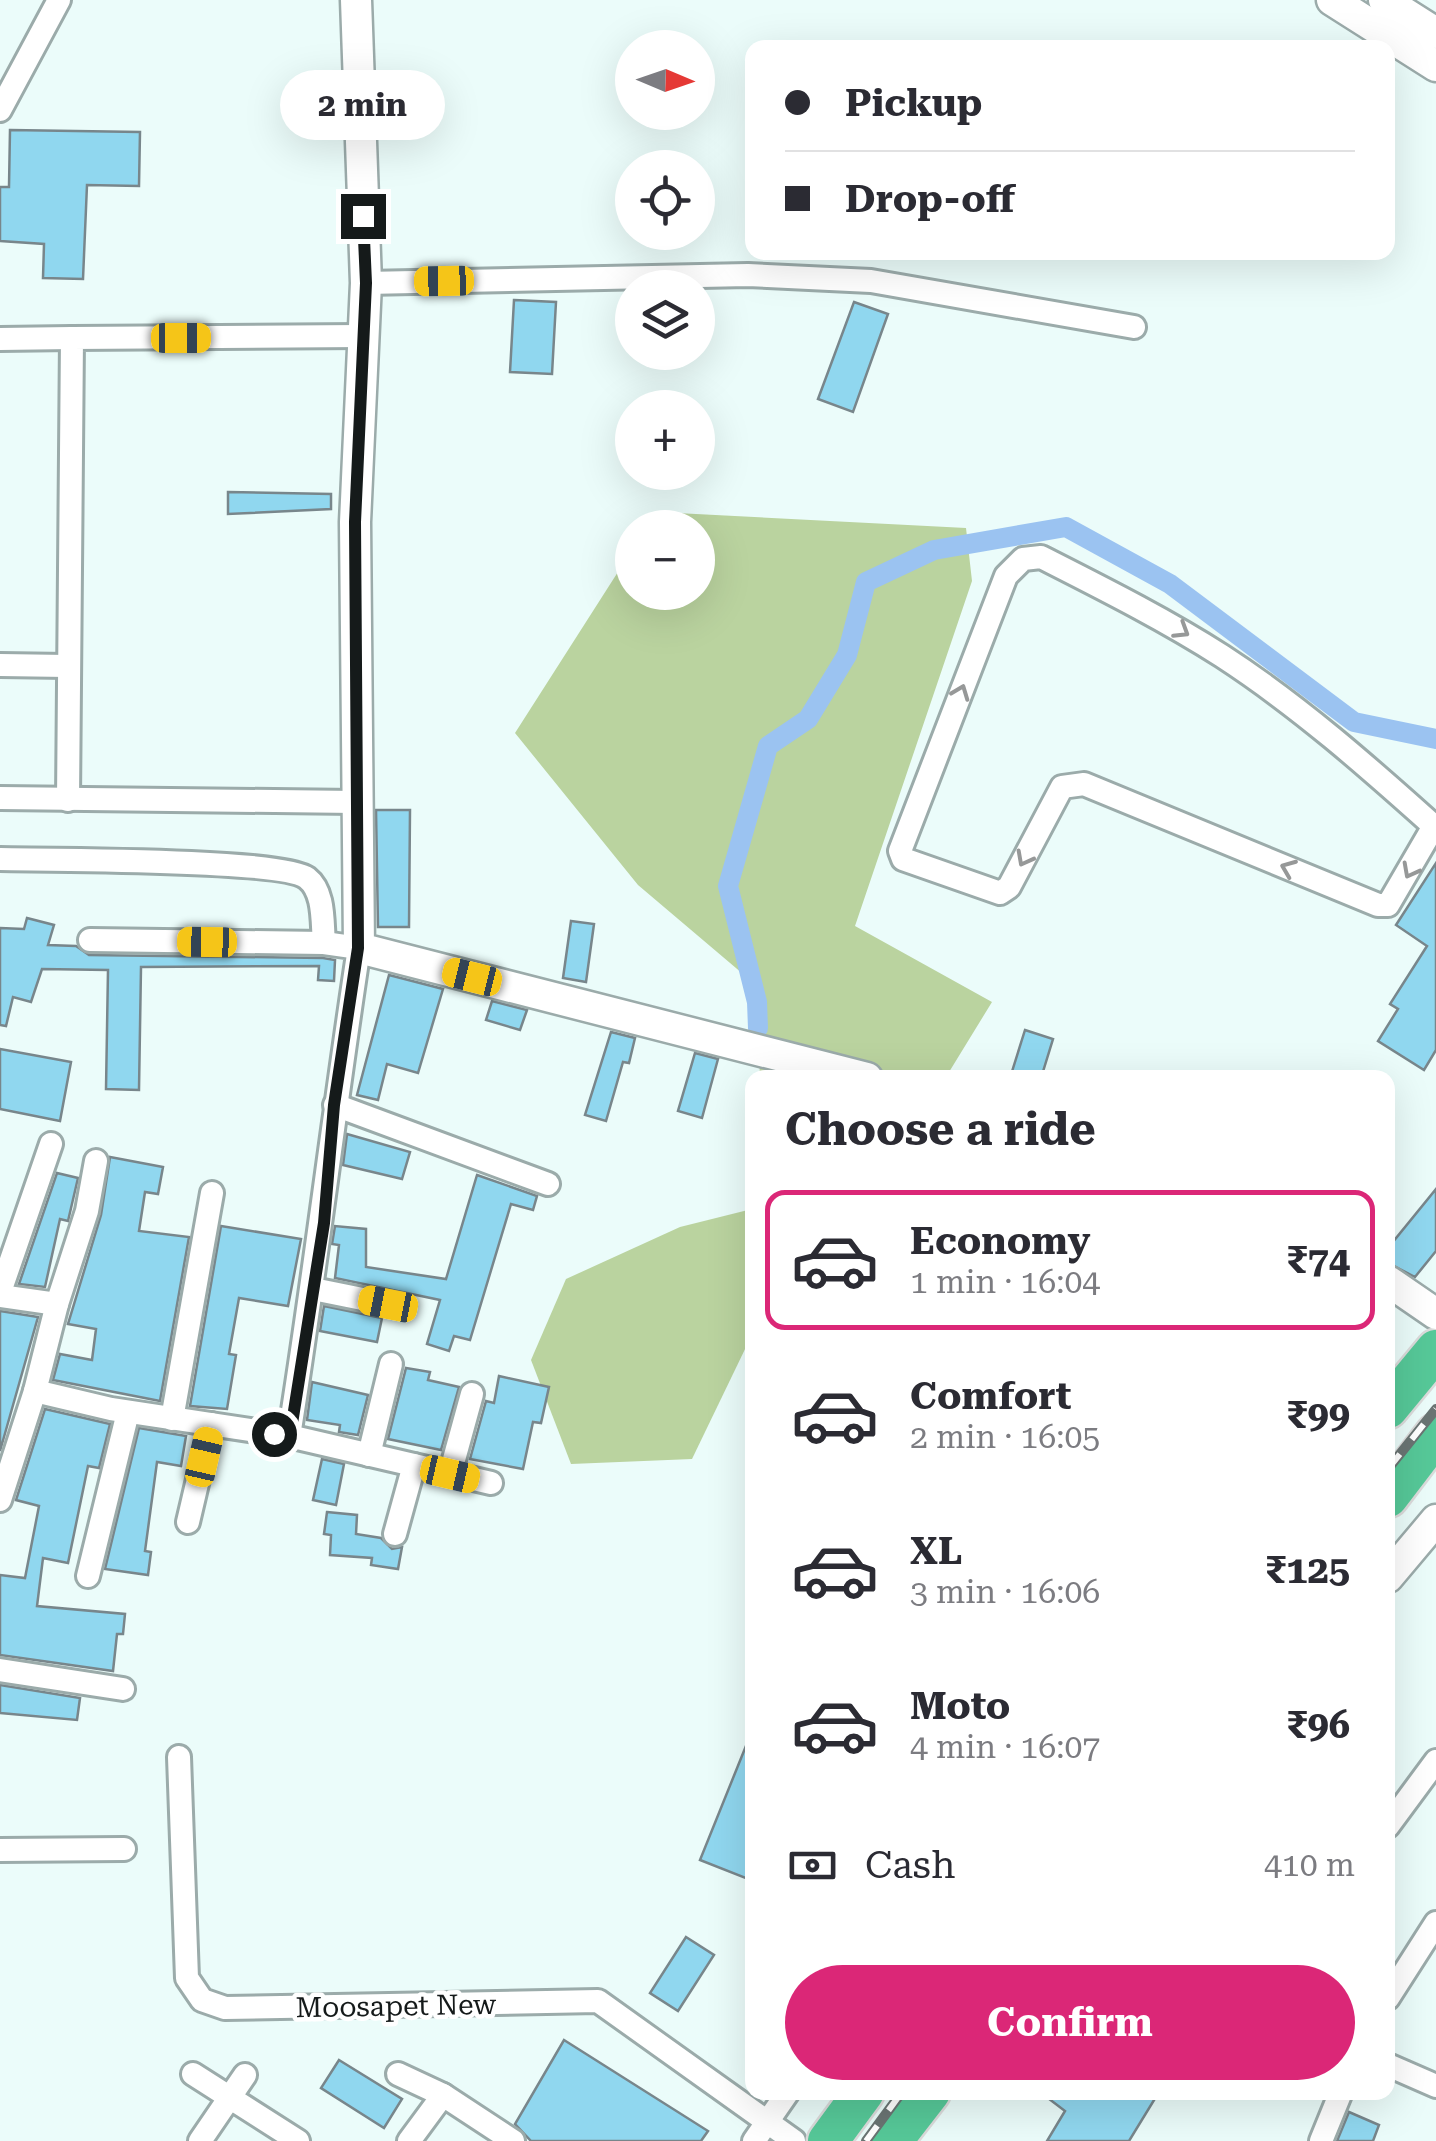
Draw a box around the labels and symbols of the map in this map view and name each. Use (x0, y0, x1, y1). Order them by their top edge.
north arrow (615, 30, 715, 130)
callout: 2 min (280, 71, 446, 141)
route end (341, 194, 386, 239)
car (414, 265, 474, 297)
car (151, 323, 211, 353)
one-way arrow (1171, 619, 1189, 638)
one-way arrow (949, 684, 969, 701)
one-way arrow (1017, 848, 1036, 866)
one-way arrow (1280, 859, 1298, 879)
one-way arrow (1402, 860, 1422, 878)
car (177, 926, 237, 958)
car (439, 955, 505, 999)
car (356, 1284, 420, 1324)
route start (252, 1412, 297, 1457)
car (183, 1424, 225, 1490)
car (417, 1453, 483, 1495)
street label: Moosapet New (295, 1988, 497, 2024)

